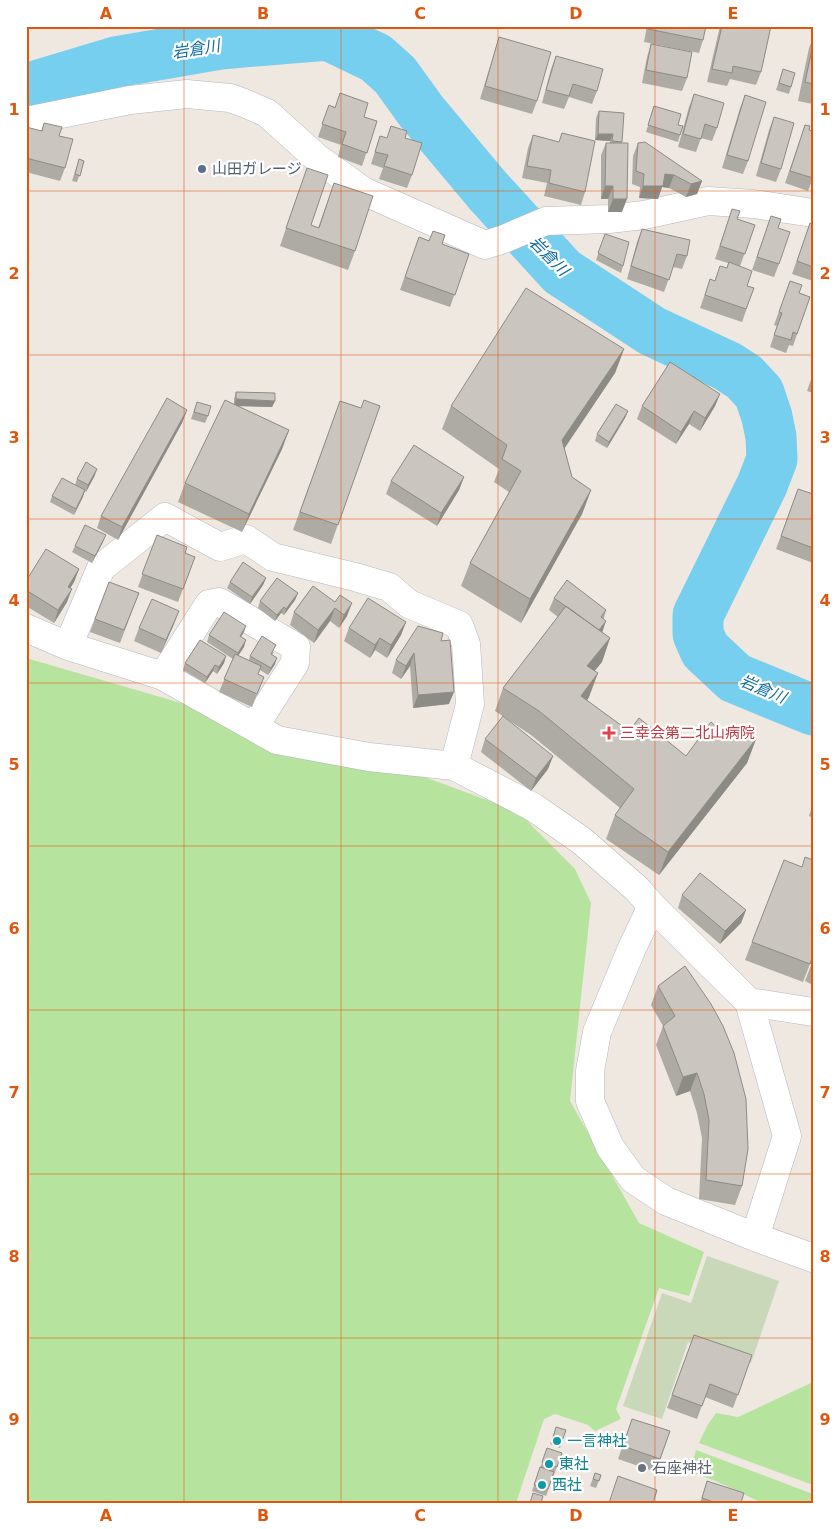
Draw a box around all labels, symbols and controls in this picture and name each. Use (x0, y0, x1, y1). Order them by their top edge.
text: A (100, 4, 113, 23)
text: B (257, 4, 269, 23)
text: C (414, 4, 426, 23)
text: D (569, 4, 583, 23)
text: E (728, 4, 738, 23)
water label: 岩倉川 (171, 36, 223, 62)
text: 1 (8, 100, 20, 119)
text: 1 (819, 100, 831, 119)
place label: 山田ガレージ (212, 160, 302, 178)
marker: 山田ガレージ (196, 163, 208, 175)
water label: 岩倉川 (525, 232, 574, 281)
text: 2 (8, 264, 20, 283)
text: 2 (819, 264, 831, 283)
text: 3 (8, 428, 20, 447)
text: 3 (819, 428, 831, 447)
text: 4 (8, 591, 20, 610)
text: 4 (819, 591, 831, 610)
water label: 岩倉川 (737, 671, 791, 708)
place label: 三幸会第二北山病院 (620, 724, 755, 742)
marker: 三幸会第二北山病院 (602, 726, 616, 740)
text: 5 (8, 755, 20, 774)
text: 5 (819, 755, 831, 774)
text: 6 (8, 919, 20, 938)
text: 6 (819, 919, 831, 938)
text: 7 (8, 1083, 20, 1102)
text: 7 (819, 1083, 831, 1102)
text: 8 (8, 1247, 20, 1266)
text: 8 (819, 1247, 831, 1266)
text: 9 (8, 1410, 20, 1429)
text: 9 (819, 1410, 831, 1429)
place label: 一言神社 (567, 1432, 627, 1450)
marker: 一言神社 (551, 1435, 563, 1447)
place label: 東社 (559, 1455, 589, 1473)
marker: 東社 (543, 1458, 555, 1470)
place label: 石座神社 (652, 1459, 712, 1477)
marker: 石座神社 (636, 1462, 648, 1474)
place label: 西社 (552, 1476, 582, 1494)
marker: 西社 (536, 1479, 548, 1491)
text: A (100, 1506, 113, 1525)
text: B (257, 1506, 269, 1525)
text: C (414, 1506, 426, 1525)
text: D (569, 1506, 583, 1525)
text: E (728, 1506, 738, 1525)

